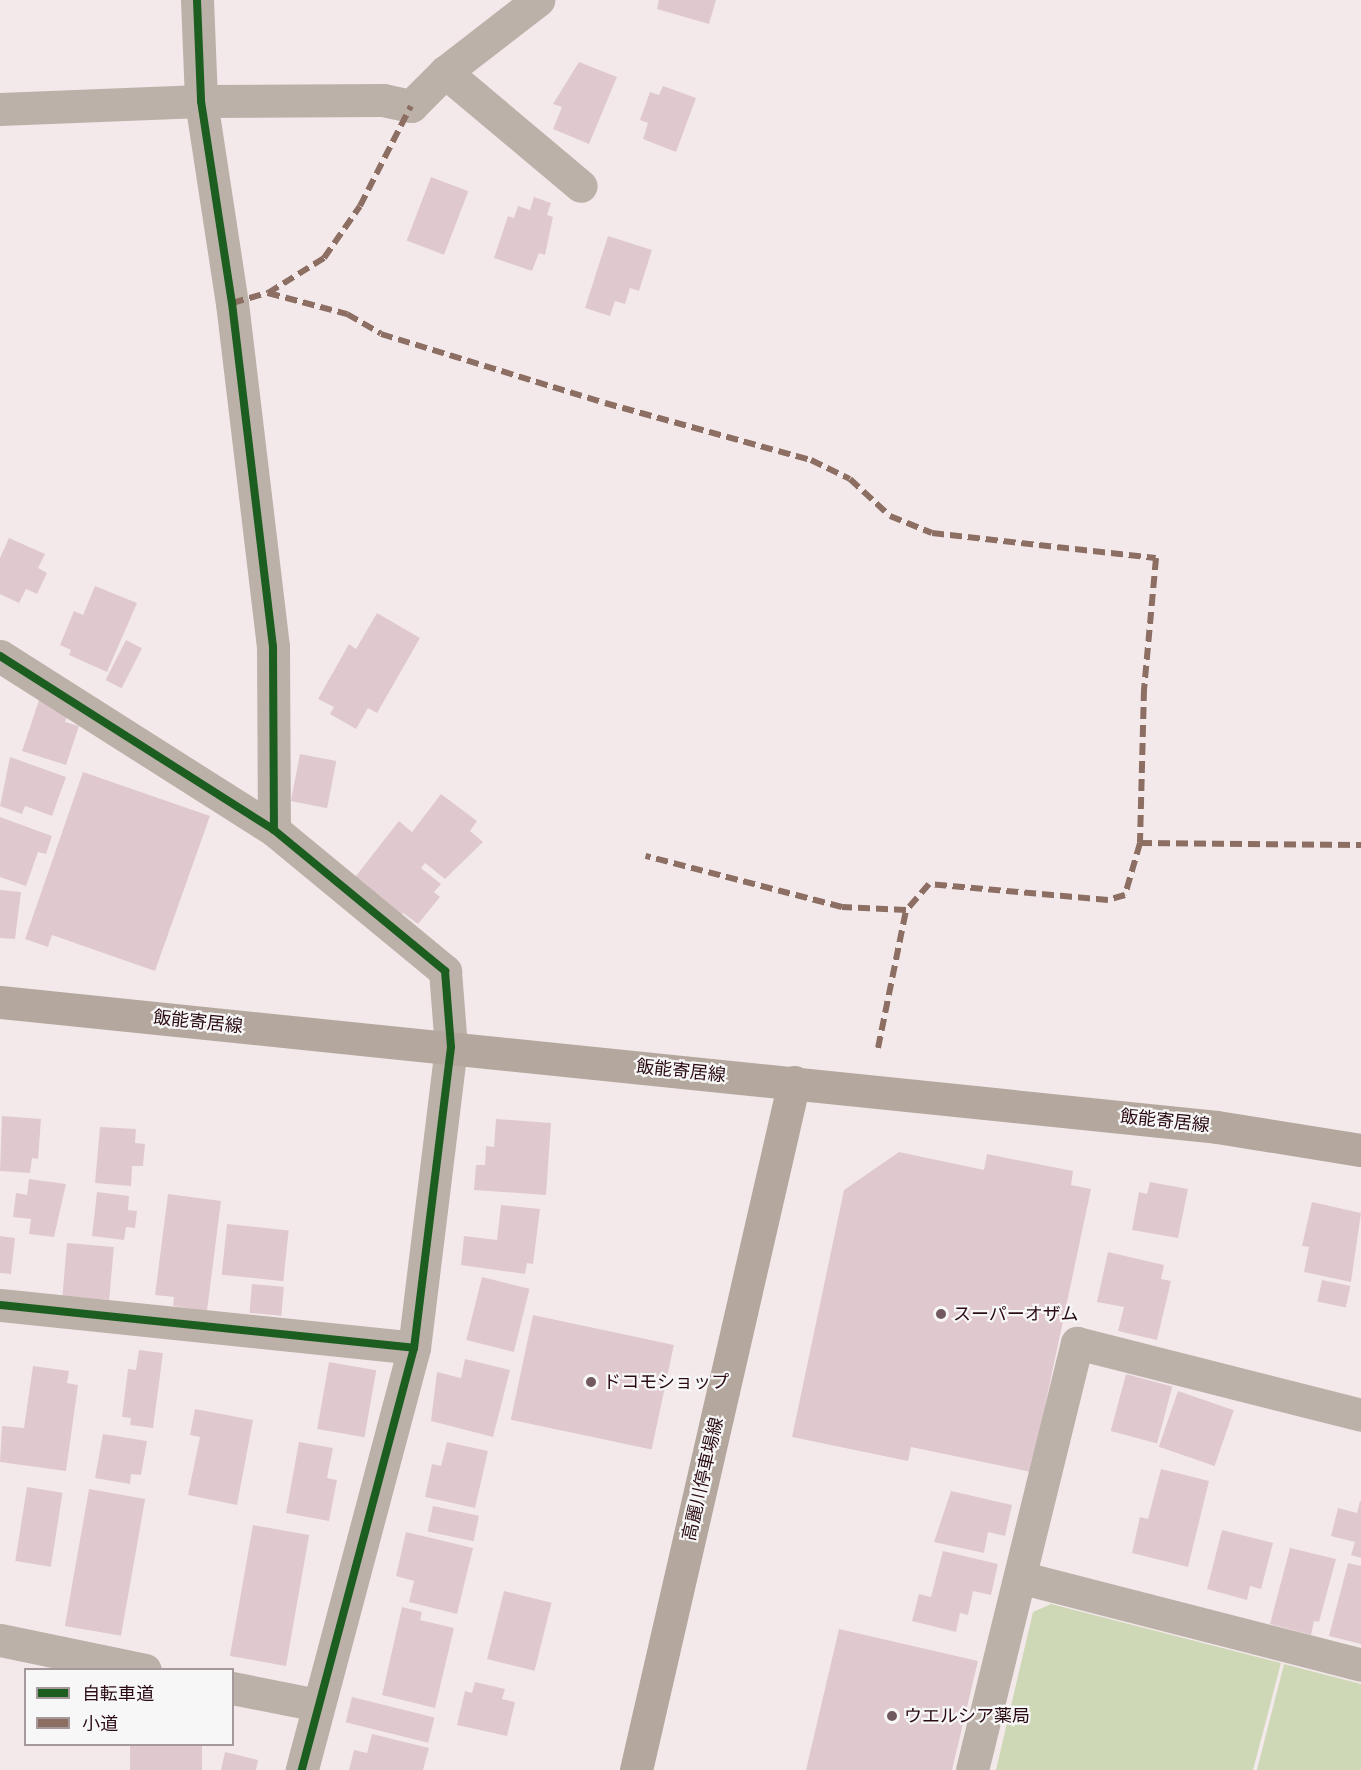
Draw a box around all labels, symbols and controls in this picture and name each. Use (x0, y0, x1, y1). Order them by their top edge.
street label: 飯能寄居線 (152, 1007, 244, 1037)
street label: 飯能寄居線 (635, 1056, 727, 1086)
street label: 飯能寄居線 (1119, 1106, 1211, 1136)
place label: スーパーオザム (953, 1303, 1079, 1325)
marker: スーパーオザム (934, 1307, 948, 1321)
place label: ドコモショップ (603, 1371, 729, 1393)
marker: ドコモショップ (584, 1375, 598, 1389)
street label: 高麗川停車場線 (678, 1415, 728, 1543)
legend (24, 1668, 234, 1746)
text: 自転車道 (82, 1680, 154, 1707)
place label: ウエルシア薬局 (904, 1705, 1030, 1727)
marker: ウエルシア薬局 (885, 1709, 899, 1723)
text: 小道 (82, 1710, 118, 1737)

